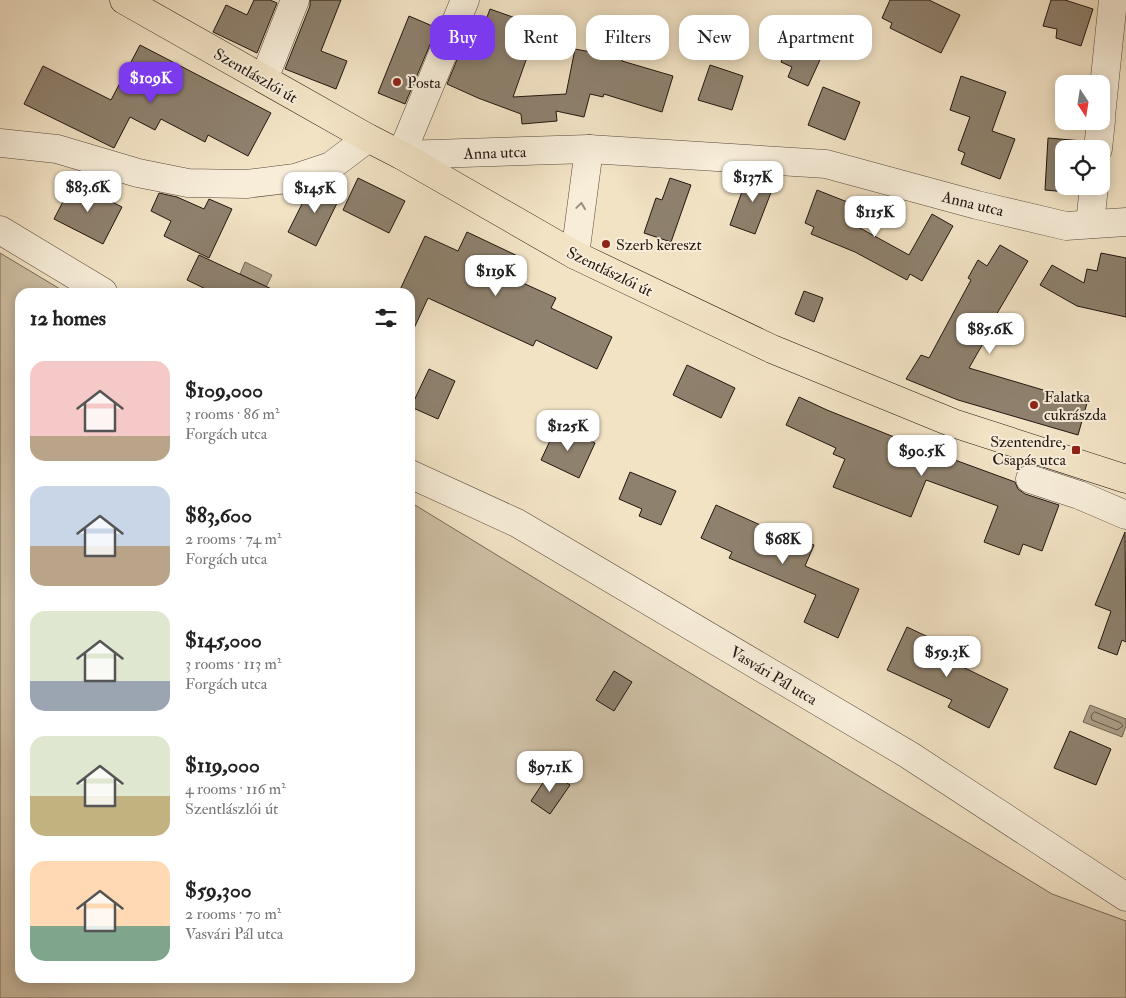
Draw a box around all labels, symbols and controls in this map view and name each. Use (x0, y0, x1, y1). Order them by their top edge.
chip: Buy (430, 15, 495, 60)
chip: Rent (505, 15, 576, 60)
chip: Filters (586, 15, 669, 60)
chip: New (679, 15, 749, 60)
chip: Apartment (759, 15, 872, 60)
street label: Szentlászlói út (210, 44, 301, 108)
pin: $109K (116, 62, 186, 104)
text: $109K (130, 68, 172, 88)
place label: Posta (407, 73, 441, 93)
north arrow (1055, 75, 1110, 130)
map controls (1055, 75, 1110, 195)
marker: Posta (391, 76, 403, 88)
button: locate (1055, 140, 1110, 195)
street label: Anna utca (462, 142, 527, 164)
pin: $137K (718, 160, 788, 203)
text: $137K (733, 167, 773, 187)
pin: $83.6K (47, 170, 129, 213)
pin: $145K (280, 172, 350, 214)
text: $83.6K (65, 177, 111, 197)
text: $145K (294, 178, 336, 198)
street label: Anna utca (939, 186, 1006, 221)
pin: $115K (840, 196, 910, 238)
one-way arrow (575, 202, 586, 210)
text: $115K (856, 202, 894, 222)
place label: Szerb kereszt (616, 235, 702, 255)
marker: Szerb kereszt (600, 238, 612, 250)
street label: Szentlászlói út (563, 242, 656, 301)
pin: $119K (461, 254, 531, 297)
text: $119K (476, 261, 516, 281)
icon: filters (372, 304, 400, 332)
text: 12 homes (30, 305, 106, 332)
pin: $85.6K (949, 312, 1031, 355)
text: $85.6K (967, 319, 1013, 339)
text: $109,000 (185, 377, 263, 404)
icon: home (70, 381, 130, 441)
place label: Falatka cukrászda (1044, 387, 1107, 425)
marker: Falatka cukrászda (1028, 399, 1040, 411)
text: 3 rooms · 86 m² (185, 404, 279, 424)
pin: $125K (533, 410, 603, 452)
text: $125K (547, 416, 589, 436)
text: Forgách utca (185, 424, 267, 444)
place label: Szentendre, Csapás utca (990, 432, 1066, 471)
pin: $90.5K (881, 434, 963, 477)
text: $90.5K (899, 441, 945, 461)
marker: Szentendre, Csapás utca (1070, 444, 1082, 456)
text: $83,600 (185, 502, 252, 529)
icon: home (70, 506, 130, 566)
pin: $68K (753, 522, 813, 565)
text: 2 rooms · 74 m² (185, 529, 281, 549)
text: $68K (765, 529, 801, 549)
text: Forgách utca (185, 549, 267, 569)
text: $145,000 (185, 627, 262, 654)
icon: home (70, 631, 130, 691)
pin: $59.3K (906, 636, 988, 678)
street label: Vasvári Pál utca (726, 642, 821, 710)
text: $59.3K (925, 642, 969, 662)
text: 3 rooms · 113 m² (185, 654, 281, 674)
text: Forgách utca (185, 674, 267, 694)
pin: $97.1K (509, 750, 591, 793)
text: $119,000 (185, 752, 260, 779)
icon: home (70, 756, 130, 816)
text: $97.1K (528, 757, 572, 777)
text: 4 rooms · 116 m² (185, 779, 286, 799)
text: Szentlászlói út (185, 799, 278, 819)
text: $59,300 (185, 877, 251, 904)
icon: home (70, 881, 130, 941)
text: 2 rooms · 70 m² (185, 904, 281, 924)
text: Vasvári Pál utca (185, 924, 283, 944)

